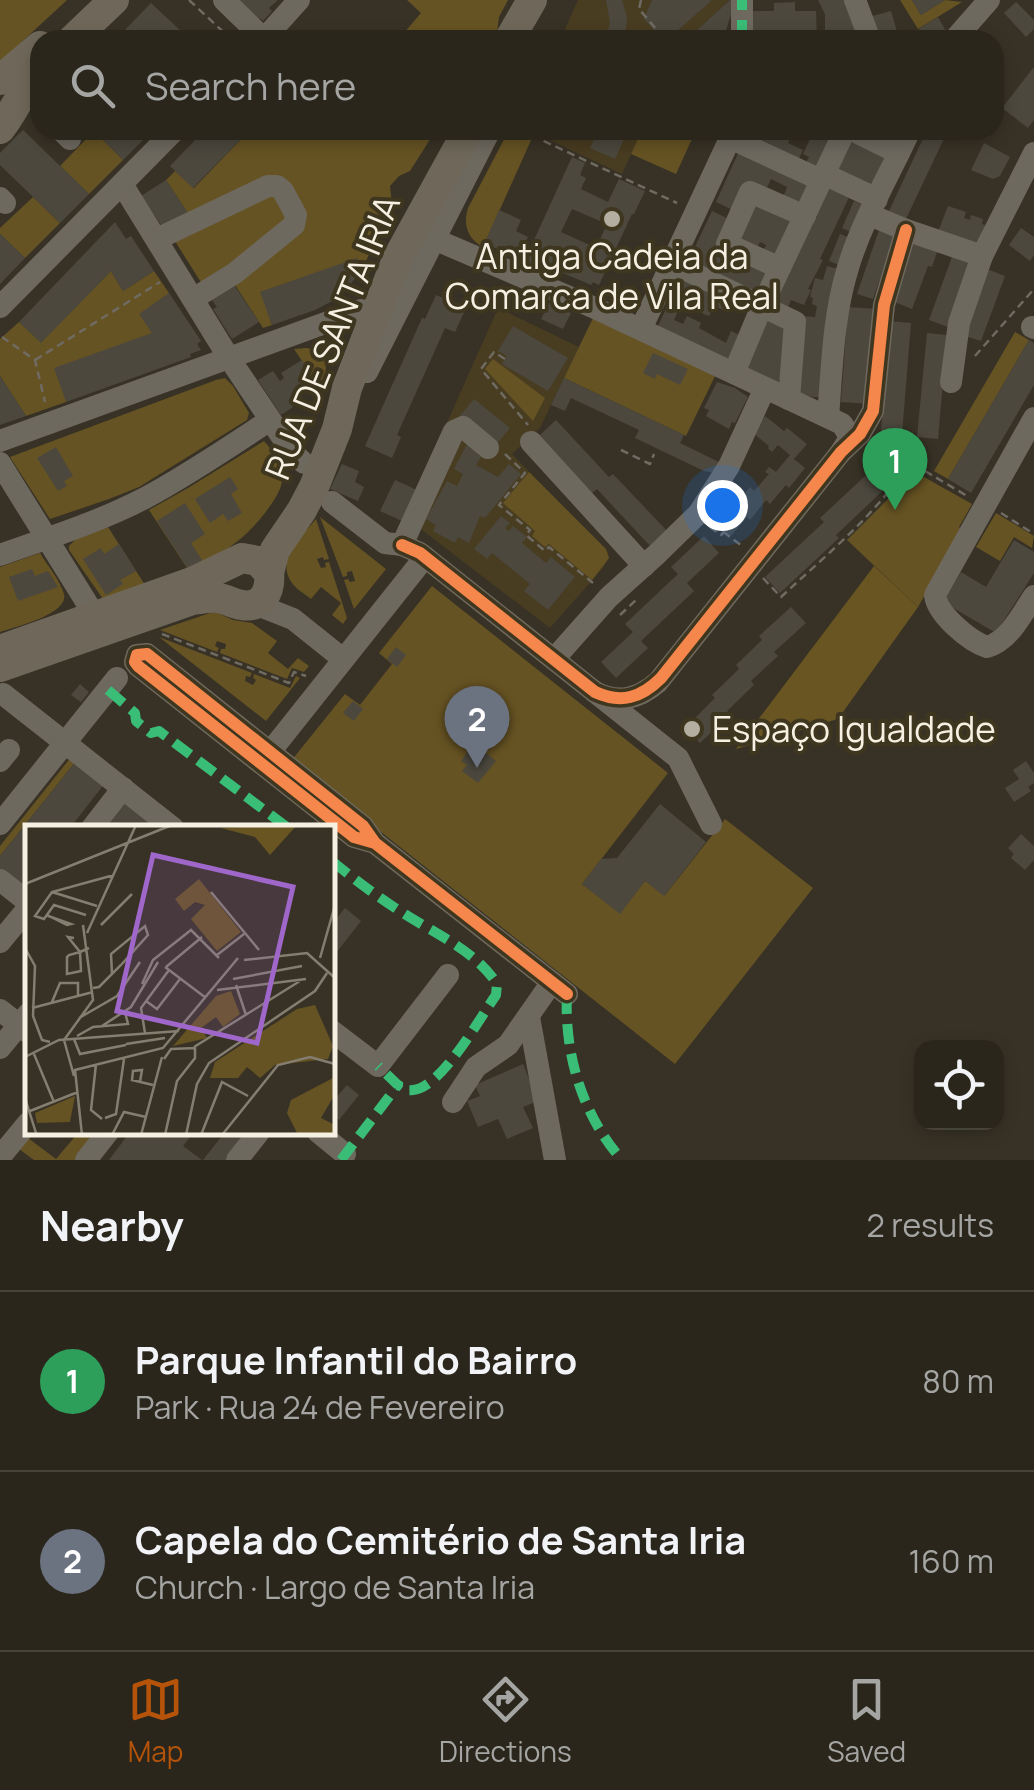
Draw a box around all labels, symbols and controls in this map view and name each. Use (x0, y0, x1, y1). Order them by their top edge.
search box (30, 30, 1004, 140)
icon: search (65, 58, 120, 113)
text: Search here (145, 59, 356, 111)
street label: RUA DE SANTA IRIA (253, 188, 411, 486)
marker: Antiga Cadeia da Comarca de Vila Real (601, 208, 623, 230)
place label: Antiga Cadeia da Comarca de Vila Real (445, 232, 779, 320)
pin: 1 (862, 428, 928, 510)
your location (697, 480, 748, 531)
pin: 2 (444, 686, 510, 768)
place label: Espaço Igualdade (712, 705, 996, 753)
marker: Espaço Igualdade (681, 718, 703, 740)
inset map (25, 825, 335, 1135)
map controls (914, 1040, 1004, 1130)
button: locate (914, 1040, 1004, 1130)
text: Nearby (40, 1196, 184, 1254)
text: 2 results (867, 1203, 994, 1247)
text: Parque Infantil do Bairro (135, 1333, 577, 1385)
text: 1 (65, 1359, 80, 1403)
text: 80 m (922, 1359, 994, 1403)
text: Park · Rua 24 de Fevereiro (135, 1385, 505, 1429)
text: Capela do Cemitério de Santa Iria (135, 1513, 746, 1565)
text: 2 (63, 1539, 82, 1583)
text: 160 m (909, 1539, 994, 1583)
text: Church · Largo de Santa Iria (135, 1565, 535, 1609)
tab: Map (128, 1672, 183, 1770)
tab: Directions (439, 1672, 572, 1770)
tab: Saved (827, 1672, 906, 1770)

